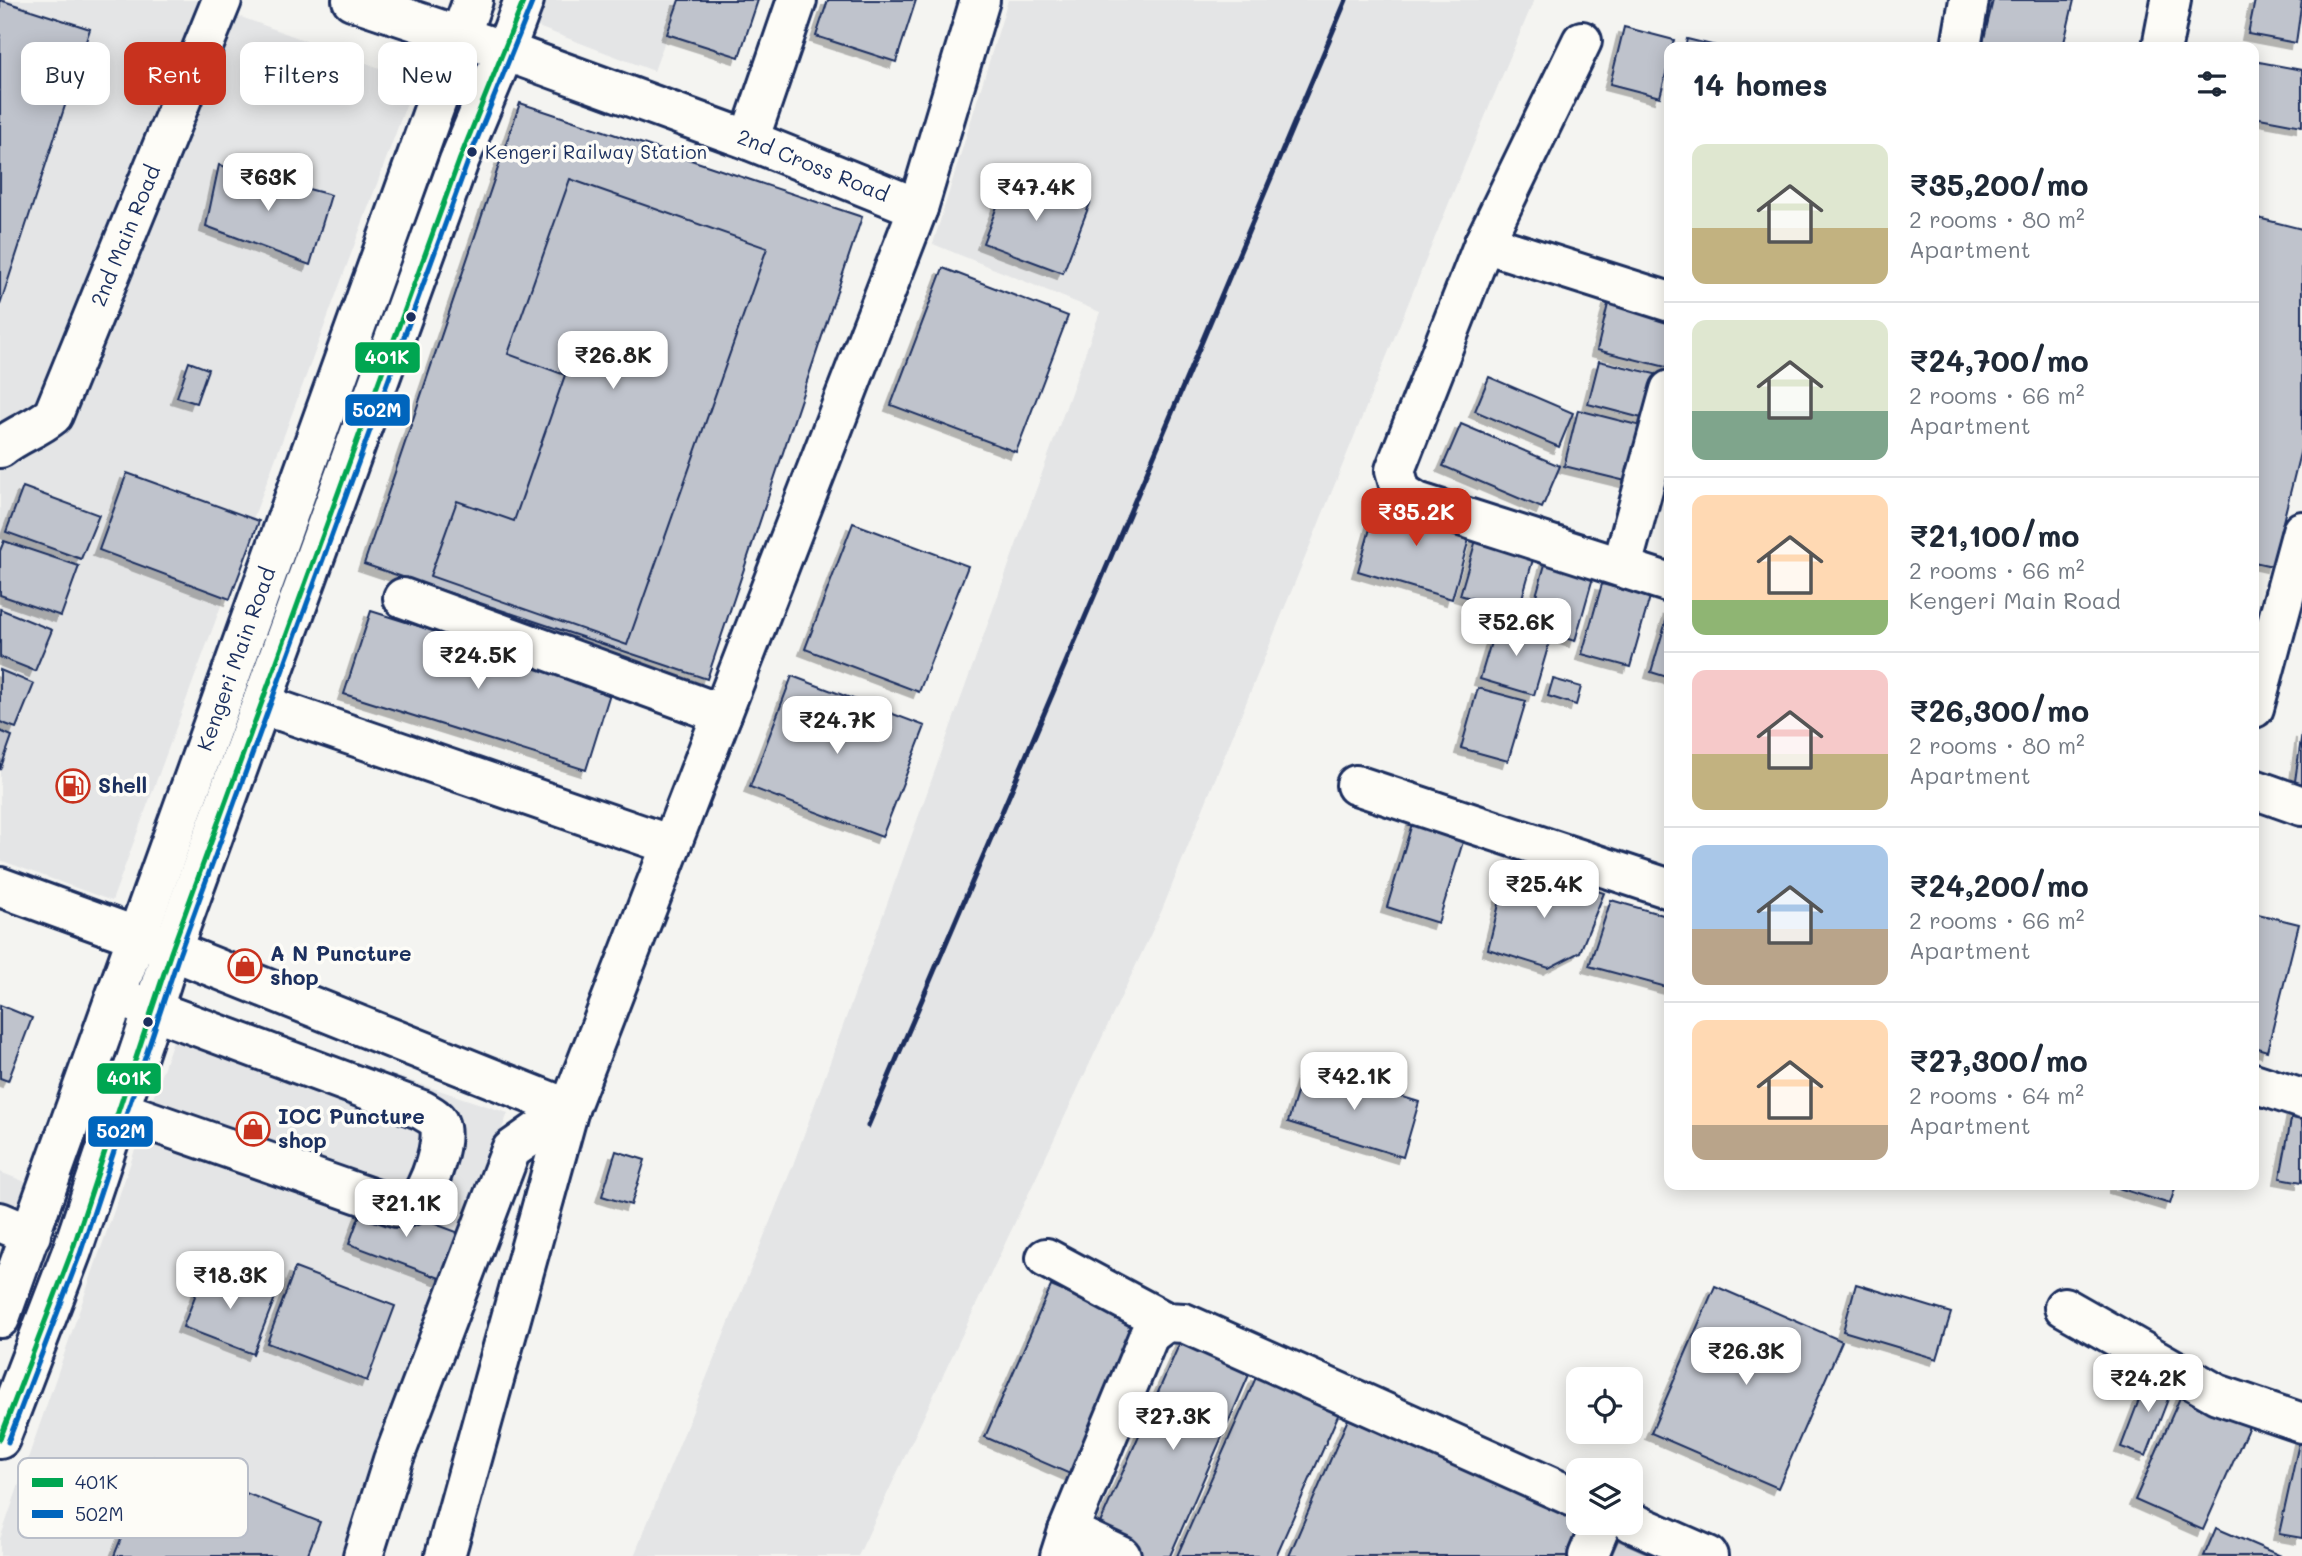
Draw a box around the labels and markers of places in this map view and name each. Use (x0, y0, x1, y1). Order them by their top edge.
place label: Kengeri Railway Station (485, 139, 707, 164)
marker: Kengeri Railway Station (465, 145, 479, 159)
pin: ₹63K (227, 154, 309, 213)
pin: ₹47.4K (979, 164, 1093, 223)
unlabelled marker (404, 310, 418, 324)
pin: ₹26.8K (556, 332, 670, 391)
pin: ₹35.2K (1359, 489, 1473, 548)
pin: ₹52.6K (1459, 598, 1573, 658)
pin: ₹24.5K (421, 632, 535, 691)
pin: ₹24.7K (780, 696, 894, 756)
fuel station icon: Shell (54, 767, 92, 805)
place label: Shell (98, 771, 147, 798)
pin: ₹25.4K (1487, 860, 1601, 920)
place label: A N Puncture shop (270, 939, 412, 990)
shop icon: A N Puncture shop (226, 947, 264, 985)
unlabelled marker (141, 1015, 155, 1029)
pin: ₹42.1K (1297, 1052, 1411, 1112)
place label: IOC Puncture shop (278, 1102, 425, 1153)
shop icon: IOC Puncture shop (234, 1110, 272, 1148)
pin: ₹21.1K (349, 1180, 463, 1239)
pin: ₹18.3K (173, 1252, 287, 1311)
pin: ₹26.3K (1689, 1328, 1803, 1387)
pin: ₹24.2K (2091, 1354, 2205, 1414)
pin: ₹27.3K (1116, 1392, 1230, 1452)

